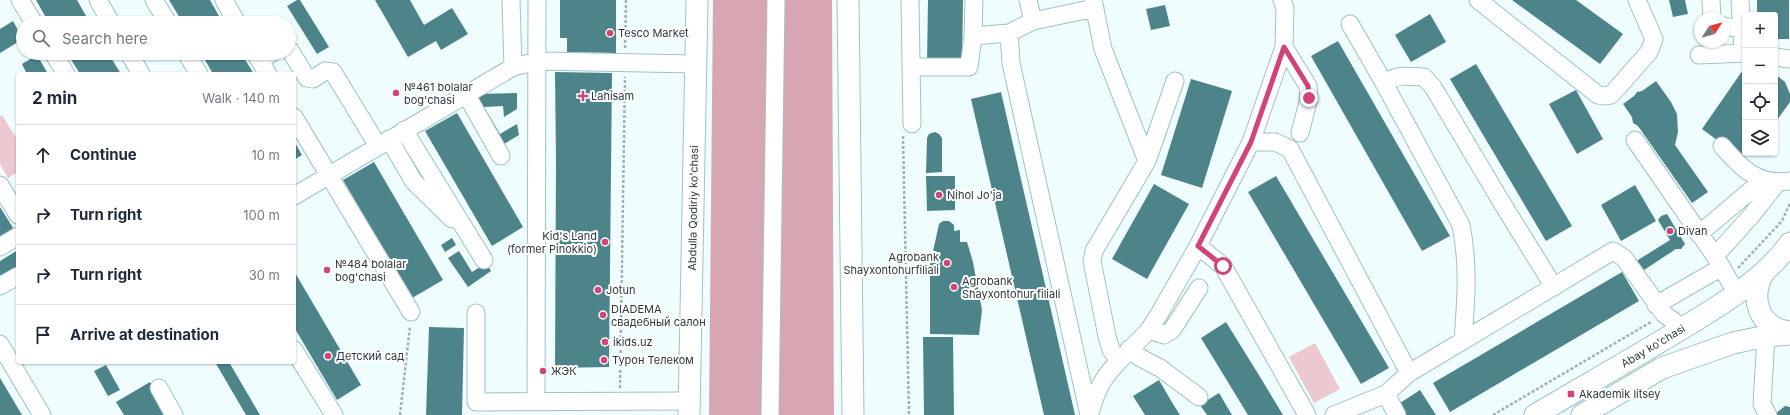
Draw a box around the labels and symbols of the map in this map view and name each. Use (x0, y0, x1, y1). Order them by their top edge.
north arrow (1694, 12, 1730, 48)
place label: Tesco Market (618, 26, 689, 40)
marker: Tesco Market (605, 28, 615, 38)
place label: №461 bolalar bog'chasi (404, 80, 473, 107)
marker: №461 bolalar bog'chasi (391, 88, 401, 98)
place label: Lahisam (591, 89, 634, 103)
route end (1300, 89, 1318, 107)
marker: Lahisam (578, 91, 588, 101)
street label: Abdulla Qodiriy ko'chasi (685, 145, 701, 271)
place label: Nihol Jo'ja (947, 188, 1002, 202)
marker: Nihol Jo'ja (934, 190, 944, 200)
place label: Divan (1678, 224, 1707, 238)
marker: Divan (1665, 226, 1675, 236)
place label: Kid's Land (former Pinokkio) (507, 229, 597, 256)
marker: Kid's Land (former Pinokkio) (600, 237, 610, 247)
place label: Agrobank Shayxontohurfiliali (843, 250, 939, 277)
place label: №484 bolalar bog'chasi (335, 257, 406, 284)
route start (1214, 257, 1232, 275)
marker: Agrobank Shayxontohurfiliali (942, 258, 952, 268)
marker: №484 bolalar bog'chasi (322, 265, 332, 275)
place label: Agrobank Shayxontohur filiali (962, 274, 1061, 301)
marker: Agrobank Shayxontohur filiali (949, 282, 959, 292)
place label: Jotun (606, 283, 635, 297)
marker: Jotun (593, 285, 603, 295)
place label: DIADEMA свадебный салон (611, 302, 706, 329)
marker: DIADEMA свадебный салон (598, 310, 608, 320)
street label: Abay ko'chasi (1618, 321, 1688, 371)
place label: ikids.uz (613, 335, 653, 349)
marker: ikids.uz (600, 337, 610, 347)
place label: Детский сад (336, 349, 404, 363)
marker: Детский сад (323, 351, 333, 361)
place label: Турон Телеком (612, 353, 694, 367)
marker: Турон Телеком (599, 355, 609, 365)
place label: ЖЭК (551, 364, 577, 378)
marker: ЖЭК (538, 366, 548, 376)
place label: Akademik litsey (1579, 387, 1660, 401)
marker: Akademik litsey (1566, 389, 1576, 399)

